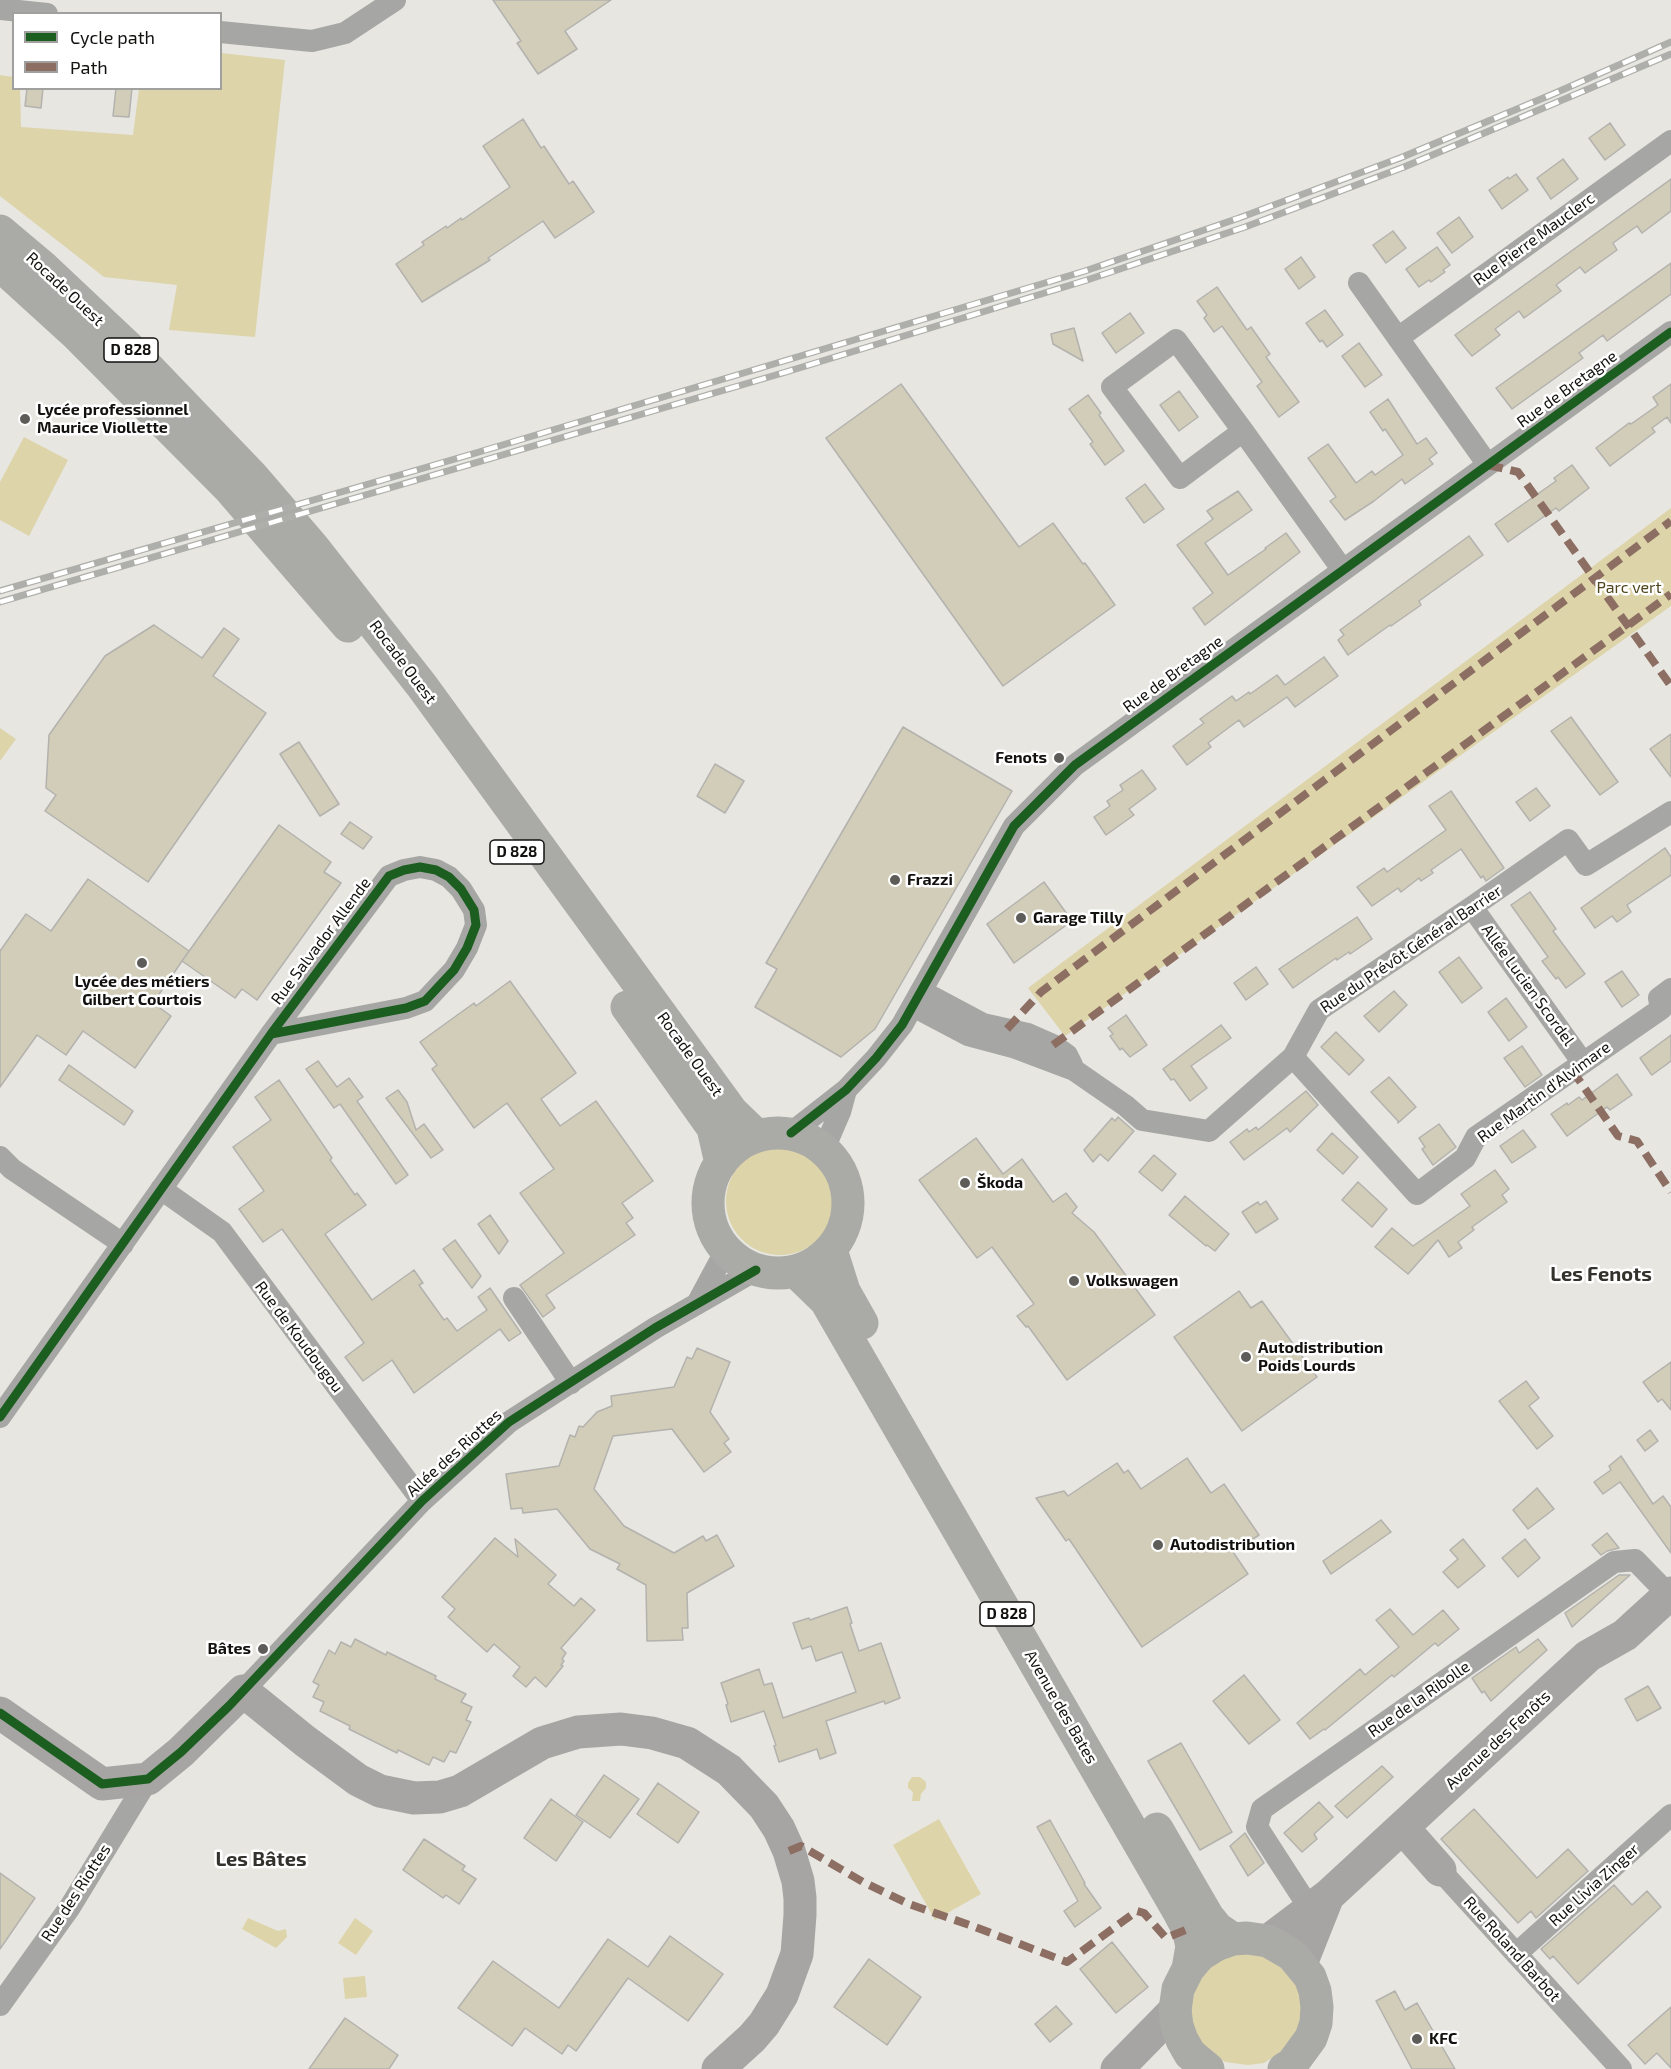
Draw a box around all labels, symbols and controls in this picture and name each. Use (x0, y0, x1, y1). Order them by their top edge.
legend (12, 12, 222, 90)
text: Cycle path (70, 26, 155, 48)
text: Path (70, 56, 108, 78)
street label: Rue Pierre Mauclerc (1470, 189, 1598, 289)
street label: Rocade Ouest (22, 248, 108, 330)
road number: D 828 (104, 338, 158, 362)
street label: Rue de Bretagne (1513, 346, 1621, 432)
place label: Lycée professionnel Maurice Viollette (37, 400, 189, 438)
marker: Lycée professionnel Maurice Viollette (18, 412, 32, 426)
park label: Parc vert (1596, 578, 1662, 598)
street label: Rocade Ouest (365, 617, 441, 707)
street label: Rue de Bretagne (1119, 631, 1227, 717)
place label: Fenots (995, 748, 1047, 768)
marker: Fenots (1052, 751, 1066, 765)
road number: D 828 (490, 840, 544, 864)
place label: Frazzi (907, 870, 953, 890)
marker: Frazzi (888, 873, 902, 887)
street label: Rue Salvador Allende (267, 874, 375, 1008)
street label: Rue du Prévôt Général Barrier (1317, 881, 1505, 1017)
place label: Garage Tilly (1033, 908, 1123, 928)
marker: Garage Tilly (1014, 911, 1028, 925)
street label: Allée Lucien Scordel (1478, 921, 1578, 1049)
marker: Lycée des métiers Gilbert Courtois (135, 956, 149, 970)
place label: Lycée des métiers Gilbert Courtois (74, 972, 210, 1010)
street label: Rocade Ouest (653, 1008, 727, 1100)
street label: Rue Martin d'Alvimare (1474, 1037, 1614, 1147)
place label: Škoda (977, 1173, 1023, 1193)
marker: Škoda (958, 1176, 972, 1190)
district label: Les Fenots (1550, 1262, 1652, 1286)
place label: Volkswagen (1086, 1271, 1178, 1291)
marker: Volkswagen (1067, 1274, 1081, 1288)
street label: Rue de Koudougou (251, 1278, 347, 1396)
place label: Autodistribution Poids Lourds (1258, 1338, 1383, 1376)
marker: Autodistribution Poids Lourds (1239, 1350, 1253, 1364)
street label: Allée des Riottes (402, 1405, 506, 1501)
place label: Autodistribution (1170, 1535, 1295, 1555)
marker: Autodistribution (1151, 1538, 1165, 1552)
road number: D 828 (980, 1602, 1034, 1626)
place label: Bâtes (208, 1639, 251, 1659)
marker: Bâtes (256, 1642, 270, 1656)
street label: Avenue des Bates (1021, 1647, 1101, 1767)
street label: Rue de la Ribolle (1364, 1657, 1474, 1741)
street label: Avenue des Fenôts (1442, 1687, 1554, 1793)
street label: Rue Livia Zinger (1545, 1840, 1643, 1930)
street label: Rue des Riottes (37, 1841, 115, 1945)
district label: Les Bâtes (215, 1847, 307, 1871)
street label: Rue Roland Barbot (1460, 1892, 1564, 2006)
place label: KFC (1429, 2029, 1457, 2049)
marker: KFC (1410, 2032, 1424, 2046)

